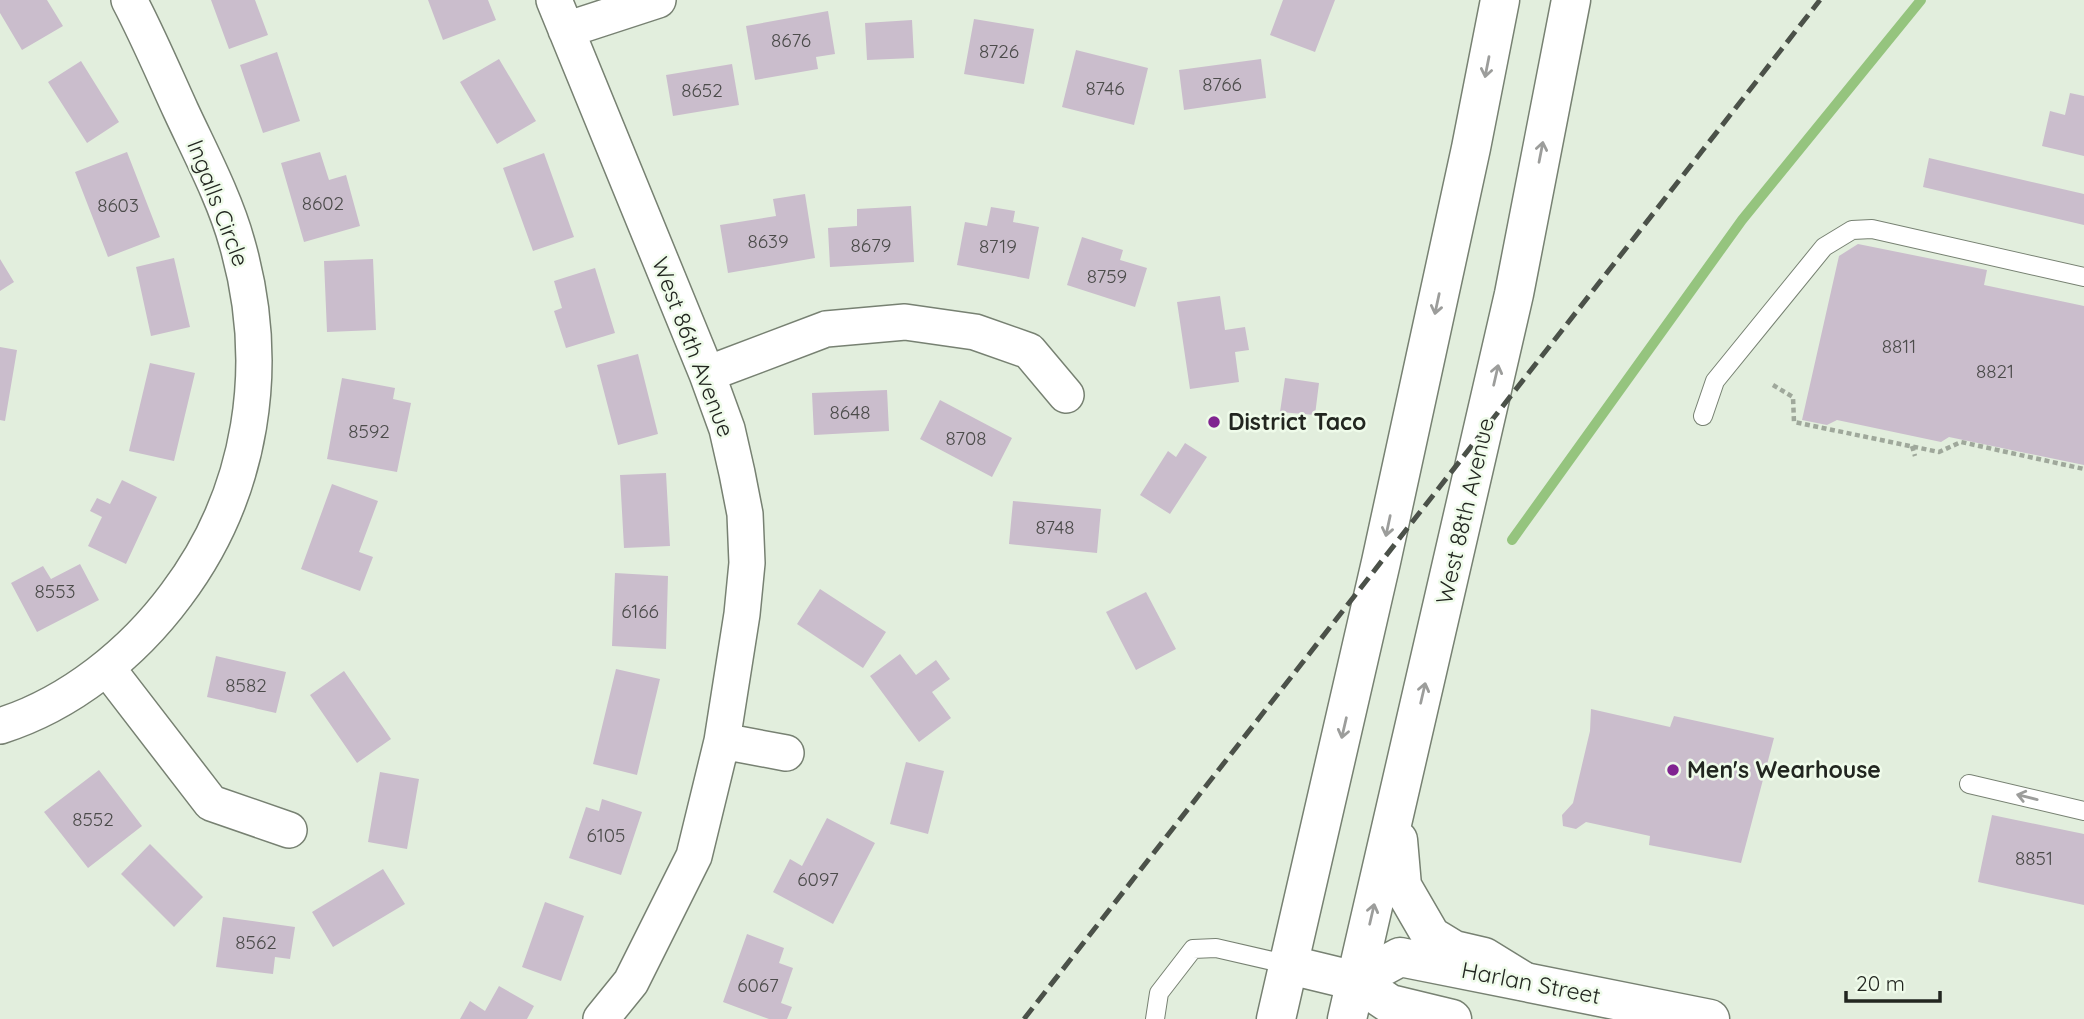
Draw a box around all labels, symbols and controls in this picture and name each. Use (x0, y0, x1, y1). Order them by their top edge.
house number: 8676 (771, 28, 811, 52)
house number: 8726 (979, 39, 1019, 63)
one-way arrow (1480, 55, 1493, 78)
house number: 8766 (1202, 72, 1242, 96)
house number: 8746 (1086, 76, 1124, 100)
house number: 8652 (681, 78, 723, 102)
street label: Ingalls Circle (181, 135, 256, 270)
one-way arrow (1535, 141, 1549, 164)
house number: 8602 (302, 191, 344, 215)
house number: 8603 (97, 193, 139, 217)
house number: 8639 (747, 229, 789, 253)
house number: 8679 (851, 233, 891, 257)
house number: 8719 (979, 234, 1017, 258)
street label: West 86th Avenue (646, 253, 741, 441)
house number: 8759 (1087, 264, 1127, 288)
one-way arrow (1430, 292, 1444, 315)
house number: 8811 (1882, 334, 1916, 358)
house number: 8821 (1976, 359, 2014, 383)
one-way arrow (1489, 364, 1503, 387)
house number: 8648 (829, 400, 871, 424)
place label: District Taco (1228, 407, 1366, 436)
marker: District Taco (1206, 414, 1222, 430)
street label: West 88th Avenue (1429, 415, 1500, 607)
house number: 8592 (348, 419, 390, 443)
house number: 8708 (945, 426, 987, 450)
one-way arrow (1381, 514, 1395, 537)
house number: 8748 (1036, 515, 1074, 539)
house number: 8553 (35, 579, 75, 603)
house number: 6166 (621, 599, 659, 623)
house number: 8582 (225, 673, 267, 697)
one-way arrow (1417, 682, 1430, 705)
one-way arrow (1336, 716, 1350, 739)
place label: Men's Wearhouse (1687, 755, 1881, 784)
marker: Men's Wearhouse (1665, 762, 1681, 778)
one-way arrow (2016, 790, 2039, 804)
house number: 8552 (72, 807, 114, 831)
house number: 6105 (587, 823, 625, 847)
house number: 8851 (2015, 846, 2053, 870)
house number: 6097 (797, 867, 839, 891)
one-way arrow (1366, 903, 1379, 926)
house number: 8562 (235, 930, 277, 954)
street label: Harlan Street (1459, 955, 1603, 1010)
scale bar (1846, 960, 1940, 1004)
text: 20 m (1856, 970, 1905, 996)
house number: 6067 (737, 973, 779, 997)

